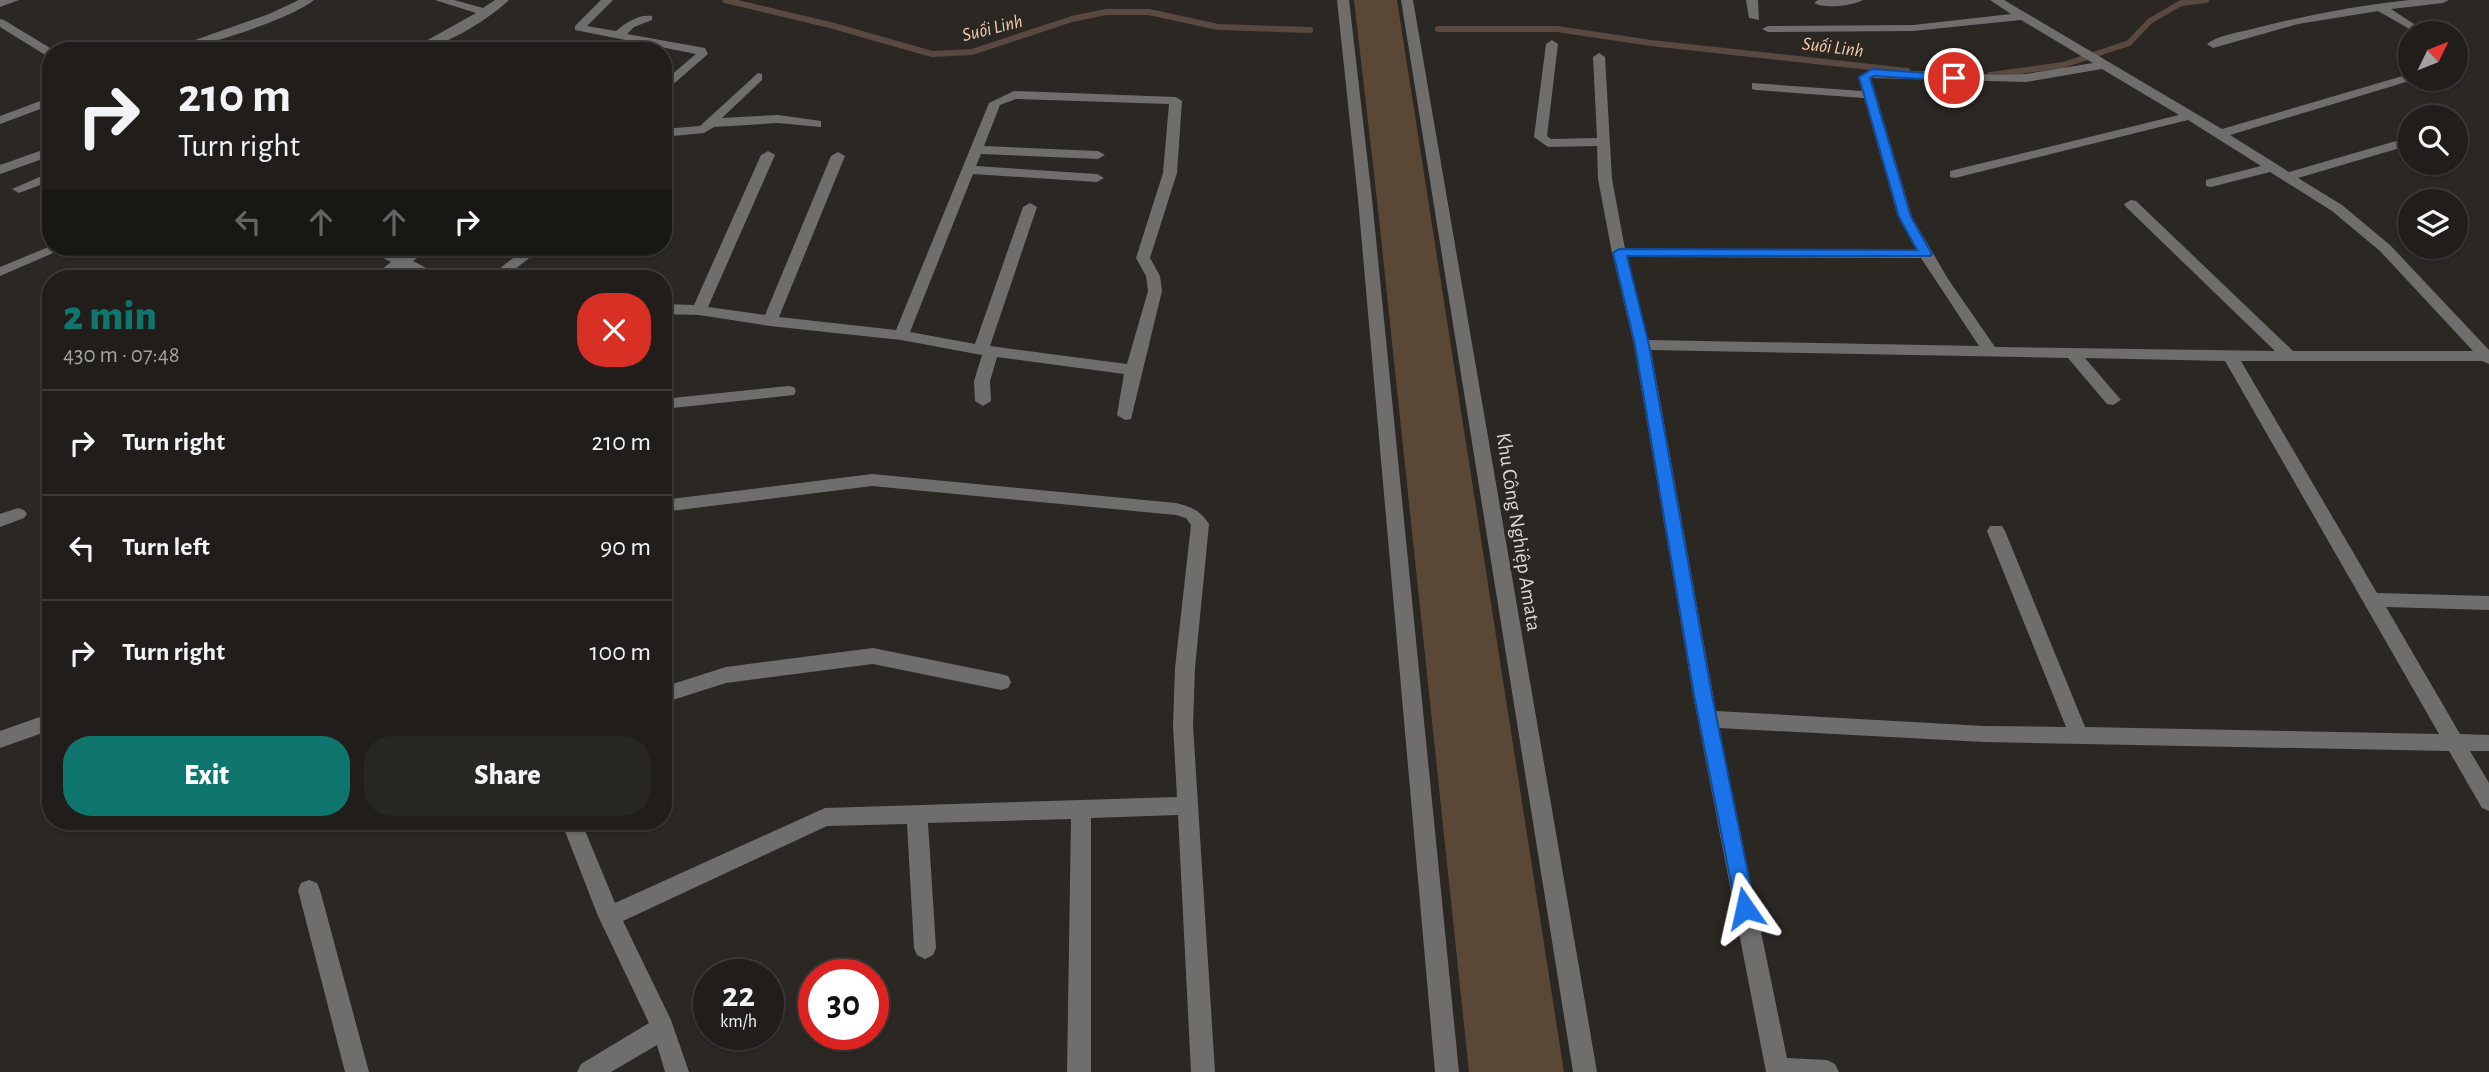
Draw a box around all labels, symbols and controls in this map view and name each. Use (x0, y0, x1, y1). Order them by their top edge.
water label: Suối Linh (960, 12, 1025, 45)
north arrow (2398, 21, 2468, 91)
map controls (2398, 21, 2468, 259)
water label: Suối Linh (1801, 34, 1865, 61)
pin (1924, 48, 1984, 108)
icon: arrive (1935, 59, 1973, 97)
icon: right (63, 70, 154, 161)
text: 210 m (178, 72, 291, 121)
button: search (2398, 105, 2468, 175)
text: Turn right (178, 130, 300, 162)
button: layers (2398, 189, 2468, 259)
icon: left (229, 203, 267, 241)
icon: ahead (302, 203, 340, 241)
icon: ahead (375, 203, 413, 241)
icon: right (448, 203, 486, 241)
button: close (577, 293, 651, 367)
text: 2 min (63, 295, 157, 337)
text: 430 m · 07:48 (63, 344, 180, 367)
icon: right (63, 424, 101, 462)
text: Turn right (122, 429, 225, 455)
text: 210 m (591, 429, 651, 455)
street label: Khu Công Nghiệp Amata (1492, 431, 1545, 633)
icon: left (63, 529, 101, 567)
text: Turn left (122, 534, 210, 560)
text: 90 m (600, 534, 651, 560)
icon: right (63, 634, 101, 672)
text: Turn right (122, 639, 225, 665)
text: 100 m (590, 639, 651, 665)
button: Exit (63, 736, 350, 816)
button: Share (364, 736, 651, 816)
position arrow (1708, 871, 1782, 945)
speed limit sign: 30 (798, 959, 889, 1050)
text: 22 (722, 978, 755, 1013)
text: km/h (720, 1013, 757, 1031)

